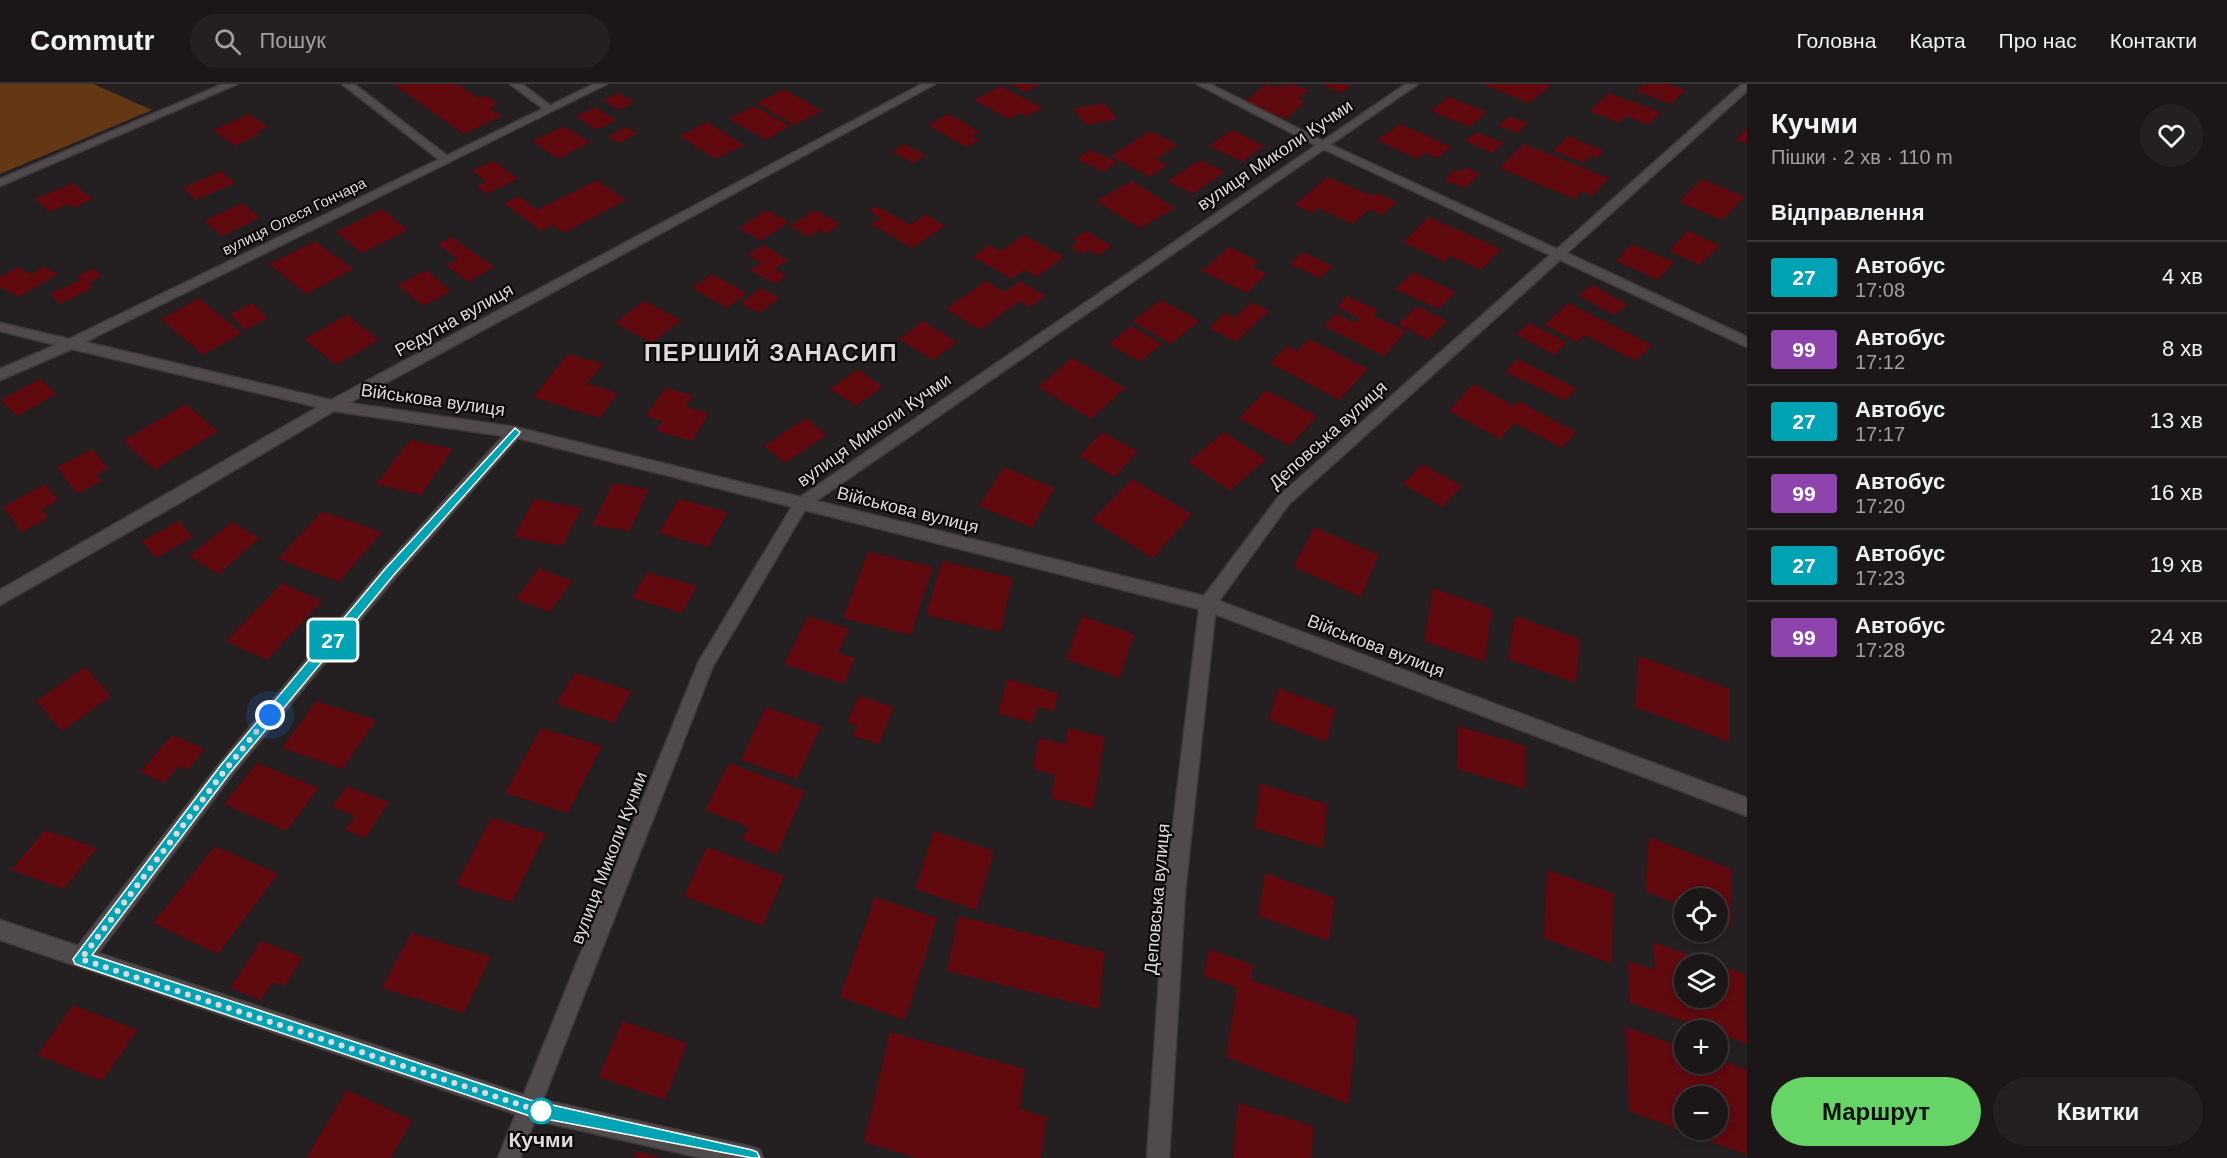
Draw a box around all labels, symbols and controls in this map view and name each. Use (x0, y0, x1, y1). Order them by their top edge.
search box (190, 14, 610, 68)
text: Commutr (30, 25, 154, 56)
icon: search (211, 25, 244, 58)
text: Пошук (259, 28, 326, 53)
text: Головна (1797, 29, 1876, 52)
text: Карта (1909, 29, 1966, 52)
text: Про нас (1999, 29, 2077, 52)
text: Контакти (2110, 29, 2197, 52)
street label: вулиця Миколи Кучми (1194, 96, 1356, 214)
button: heart (2140, 104, 2203, 167)
text: Кучми (1771, 108, 1858, 139)
text: Пішки · 2 хв · 110 m (1771, 146, 1953, 168)
street label: вулиця Олеся Гончара (219, 173, 369, 258)
text: Відправлення (1771, 200, 1925, 225)
text: Автобус (1855, 253, 1945, 278)
text: 4 хв (2162, 264, 2203, 289)
text: 27 (1792, 266, 1816, 289)
street label: Редутна вулиця (391, 279, 517, 361)
text: 17:08 (1855, 279, 1905, 301)
text: Автобус (1855, 325, 1945, 350)
text: 8 хв (2162, 336, 2203, 361)
text: 99 (1792, 338, 1816, 361)
district label: ПЕРШИЙ ЗАНАСИП (644, 339, 898, 366)
text: 17:12 (1855, 351, 1905, 373)
street label: вулиця Миколи Кучми (793, 369, 955, 491)
street label: Деповська вулиця (1265, 377, 1391, 493)
street label: Військова вулиця (360, 380, 506, 420)
text: Автобус (1855, 397, 1945, 422)
text: 13 хв (2150, 408, 2203, 433)
text: 27 (1792, 410, 1816, 433)
text: 17:17 (1855, 423, 1905, 445)
text: Автобус (1855, 469, 1945, 494)
text: 16 хв (2150, 480, 2203, 505)
text: 99 (1792, 482, 1816, 505)
street label: Військова вулиця (835, 483, 981, 537)
text: 17:20 (1855, 495, 1905, 517)
text: Автобус (1855, 541, 1945, 566)
text: 19 хв (2150, 552, 2203, 577)
text: 27 (1792, 554, 1816, 577)
text: 17:23 (1855, 567, 1905, 589)
street label: Військова вулиця (1305, 611, 1447, 681)
text: Автобус (1855, 613, 1945, 638)
line badge: 27 (306, 620, 360, 660)
text: 24 хв (2150, 624, 2203, 649)
text: 99 (1792, 626, 1816, 649)
text: 27 (321, 629, 345, 652)
text: 17:28 (1855, 639, 1905, 661)
your location (255, 700, 285, 730)
street label: вулиця Миколи Кучми (567, 769, 651, 947)
street label: Деповська вулиця (1140, 823, 1174, 975)
map controls (1674, 888, 1728, 1140)
button: locate (1674, 888, 1728, 942)
button: layers (1674, 954, 1728, 1008)
button: + (1674, 1020, 1728, 1074)
button: Маршрут (1771, 1077, 1981, 1146)
button: Квитки (1993, 1077, 2203, 1146)
button: − (1674, 1086, 1728, 1140)
marker: Кучми (528, 1098, 554, 1124)
place label: Кучми (508, 1128, 574, 1151)

